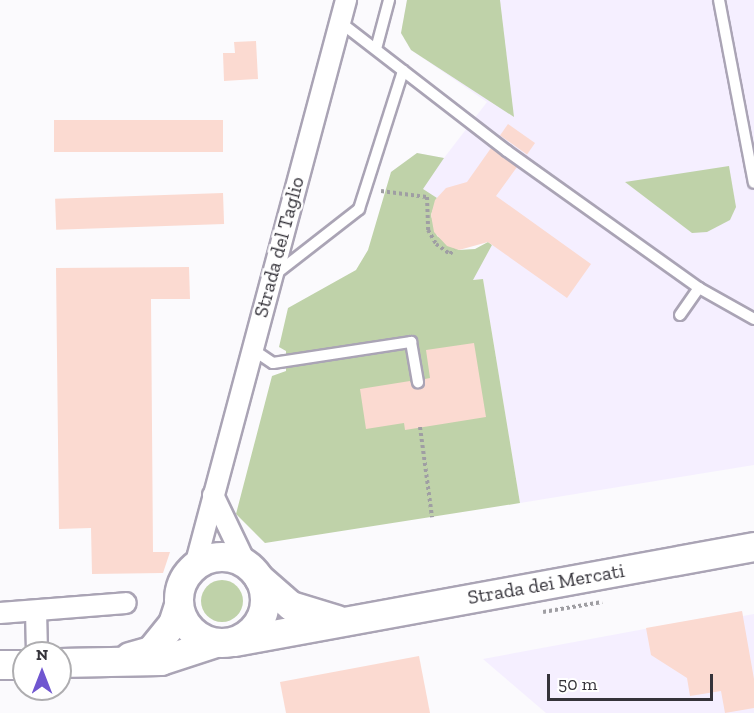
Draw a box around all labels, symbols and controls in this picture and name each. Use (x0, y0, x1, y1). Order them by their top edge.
street label: Strada del Taglio (249, 174, 309, 320)
street label: Strada dei Mercati (466, 558, 626, 610)
north arrow (12, 641, 72, 701)
text: N (36, 645, 48, 664)
scale bar (550, 662, 716, 700)
text: 50 m (558, 673, 597, 695)

